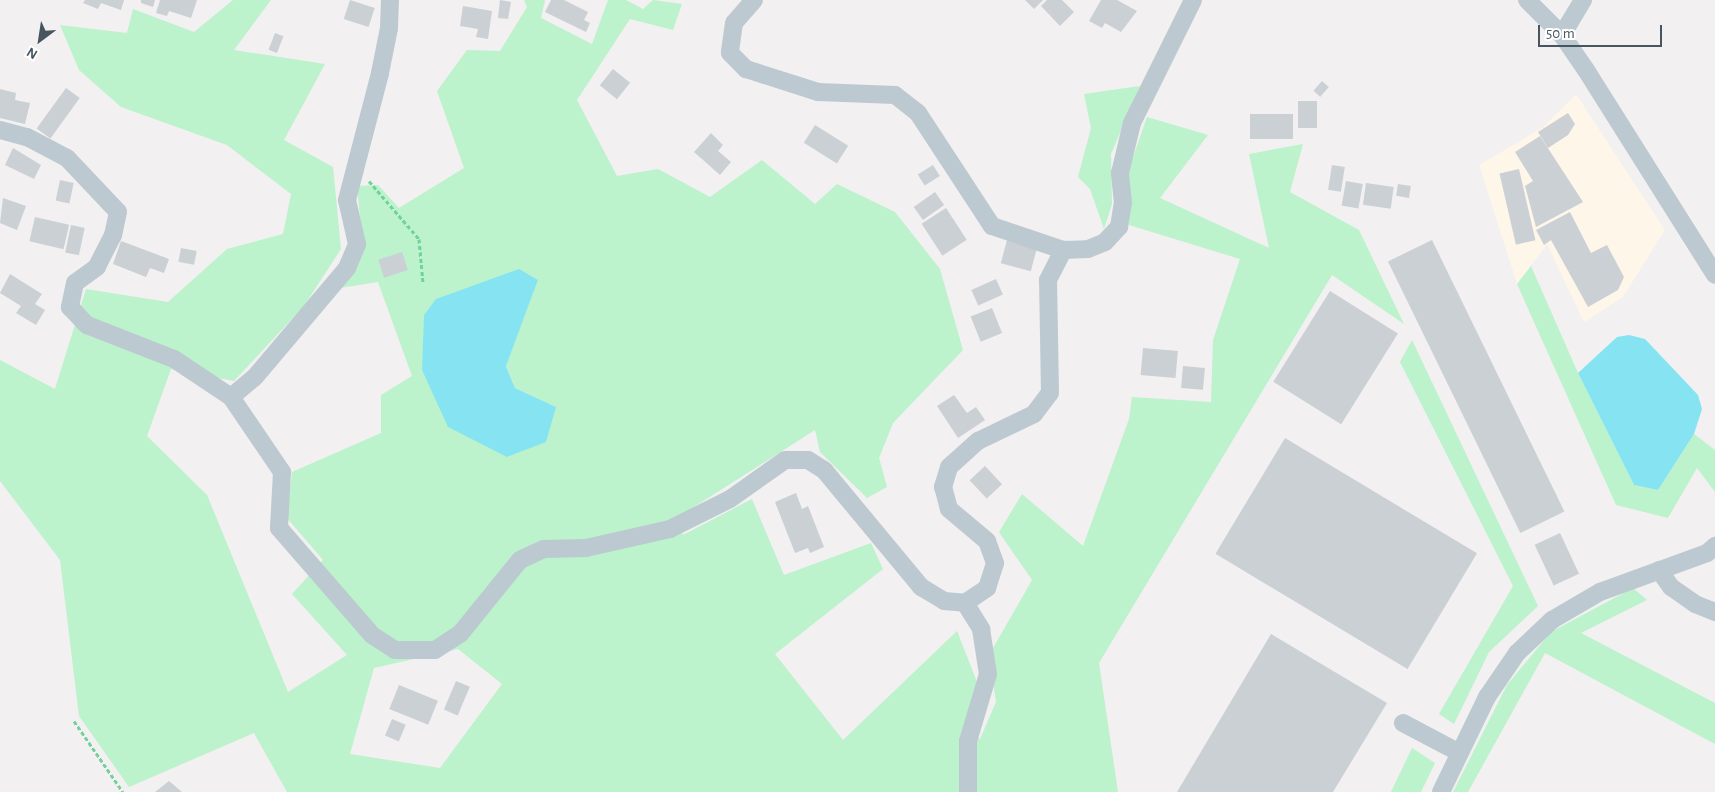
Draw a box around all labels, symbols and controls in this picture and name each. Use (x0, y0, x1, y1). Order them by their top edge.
north arrow (15, 15, 65, 65)
scale bar (1540, 15, 1664, 47)
text: 50 m (1546, 26, 1575, 41)
text: N (25, 44, 40, 61)

